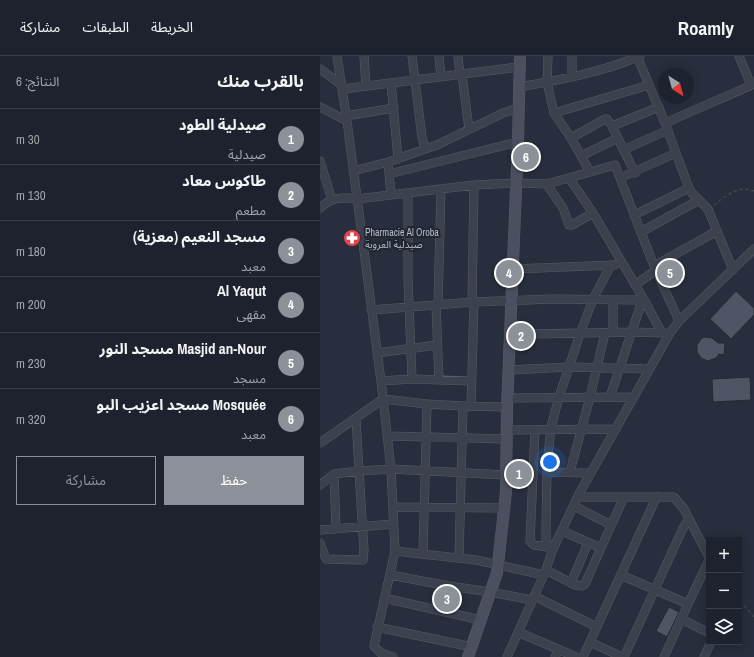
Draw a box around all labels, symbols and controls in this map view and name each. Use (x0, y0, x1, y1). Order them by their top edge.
text: Roamly (678, 15, 734, 41)
text: مشاركة (20, 18, 60, 36)
text: الطبقات (82, 18, 129, 36)
text: الخريطة (151, 18, 193, 36)
north arrow (658, 68, 694, 104)
text: بالقرب منك (217, 69, 304, 92)
text: النتائج: 6 (16, 73, 59, 90)
text: صيدلية الطود (179, 114, 266, 135)
text: 30 m (16, 131, 40, 148)
text: 1 (288, 131, 294, 148)
pin: 6 (513, 142, 539, 172)
text: صيدلية (228, 146, 266, 163)
text: طاكوس معاد (182, 170, 266, 191)
text: 130 m (16, 187, 46, 204)
text: 2 (288, 187, 294, 204)
text: مطعم (236, 202, 266, 219)
text: مسجد النعيم (معزية) (133, 226, 266, 247)
place label: Pharmacie Al Oroba صيدلية العروبة (365, 226, 439, 251)
pharmacy icon: Pharmacie Al Oroba صيدلية العروبة (342, 228, 362, 248)
text: 180 m (16, 243, 46, 260)
text: 3 (288, 243, 294, 260)
text: معبد (241, 258, 266, 275)
pin: 4 (496, 258, 522, 288)
pin: 5 (657, 258, 683, 288)
text: Al Yaqut (217, 280, 266, 301)
text: 200 m (16, 296, 46, 313)
text: 4 (288, 296, 294, 313)
text: مقهى (237, 306, 266, 323)
pin: 2 (508, 321, 534, 351)
text: Masjid an-Nour مسجد النور (100, 338, 266, 359)
text: 230 m (16, 355, 46, 372)
text: 5 (288, 355, 294, 372)
text: مسجد (233, 370, 266, 387)
text: Mosquée مسجد اعزيب البو (97, 394, 266, 415)
text: 320 m (16, 411, 46, 428)
text: 6 (288, 411, 294, 428)
text: معبد (241, 426, 266, 443)
your location (540, 452, 560, 472)
button: مشاركة (16, 456, 156, 505)
button: حفظ (164, 456, 304, 505)
pin: 1 (506, 459, 532, 489)
map controls (706, 537, 742, 645)
button: + (706, 537, 742, 573)
button: − (706, 573, 742, 609)
pin: 3 (434, 584, 460, 614)
button: layers (706, 609, 742, 645)

